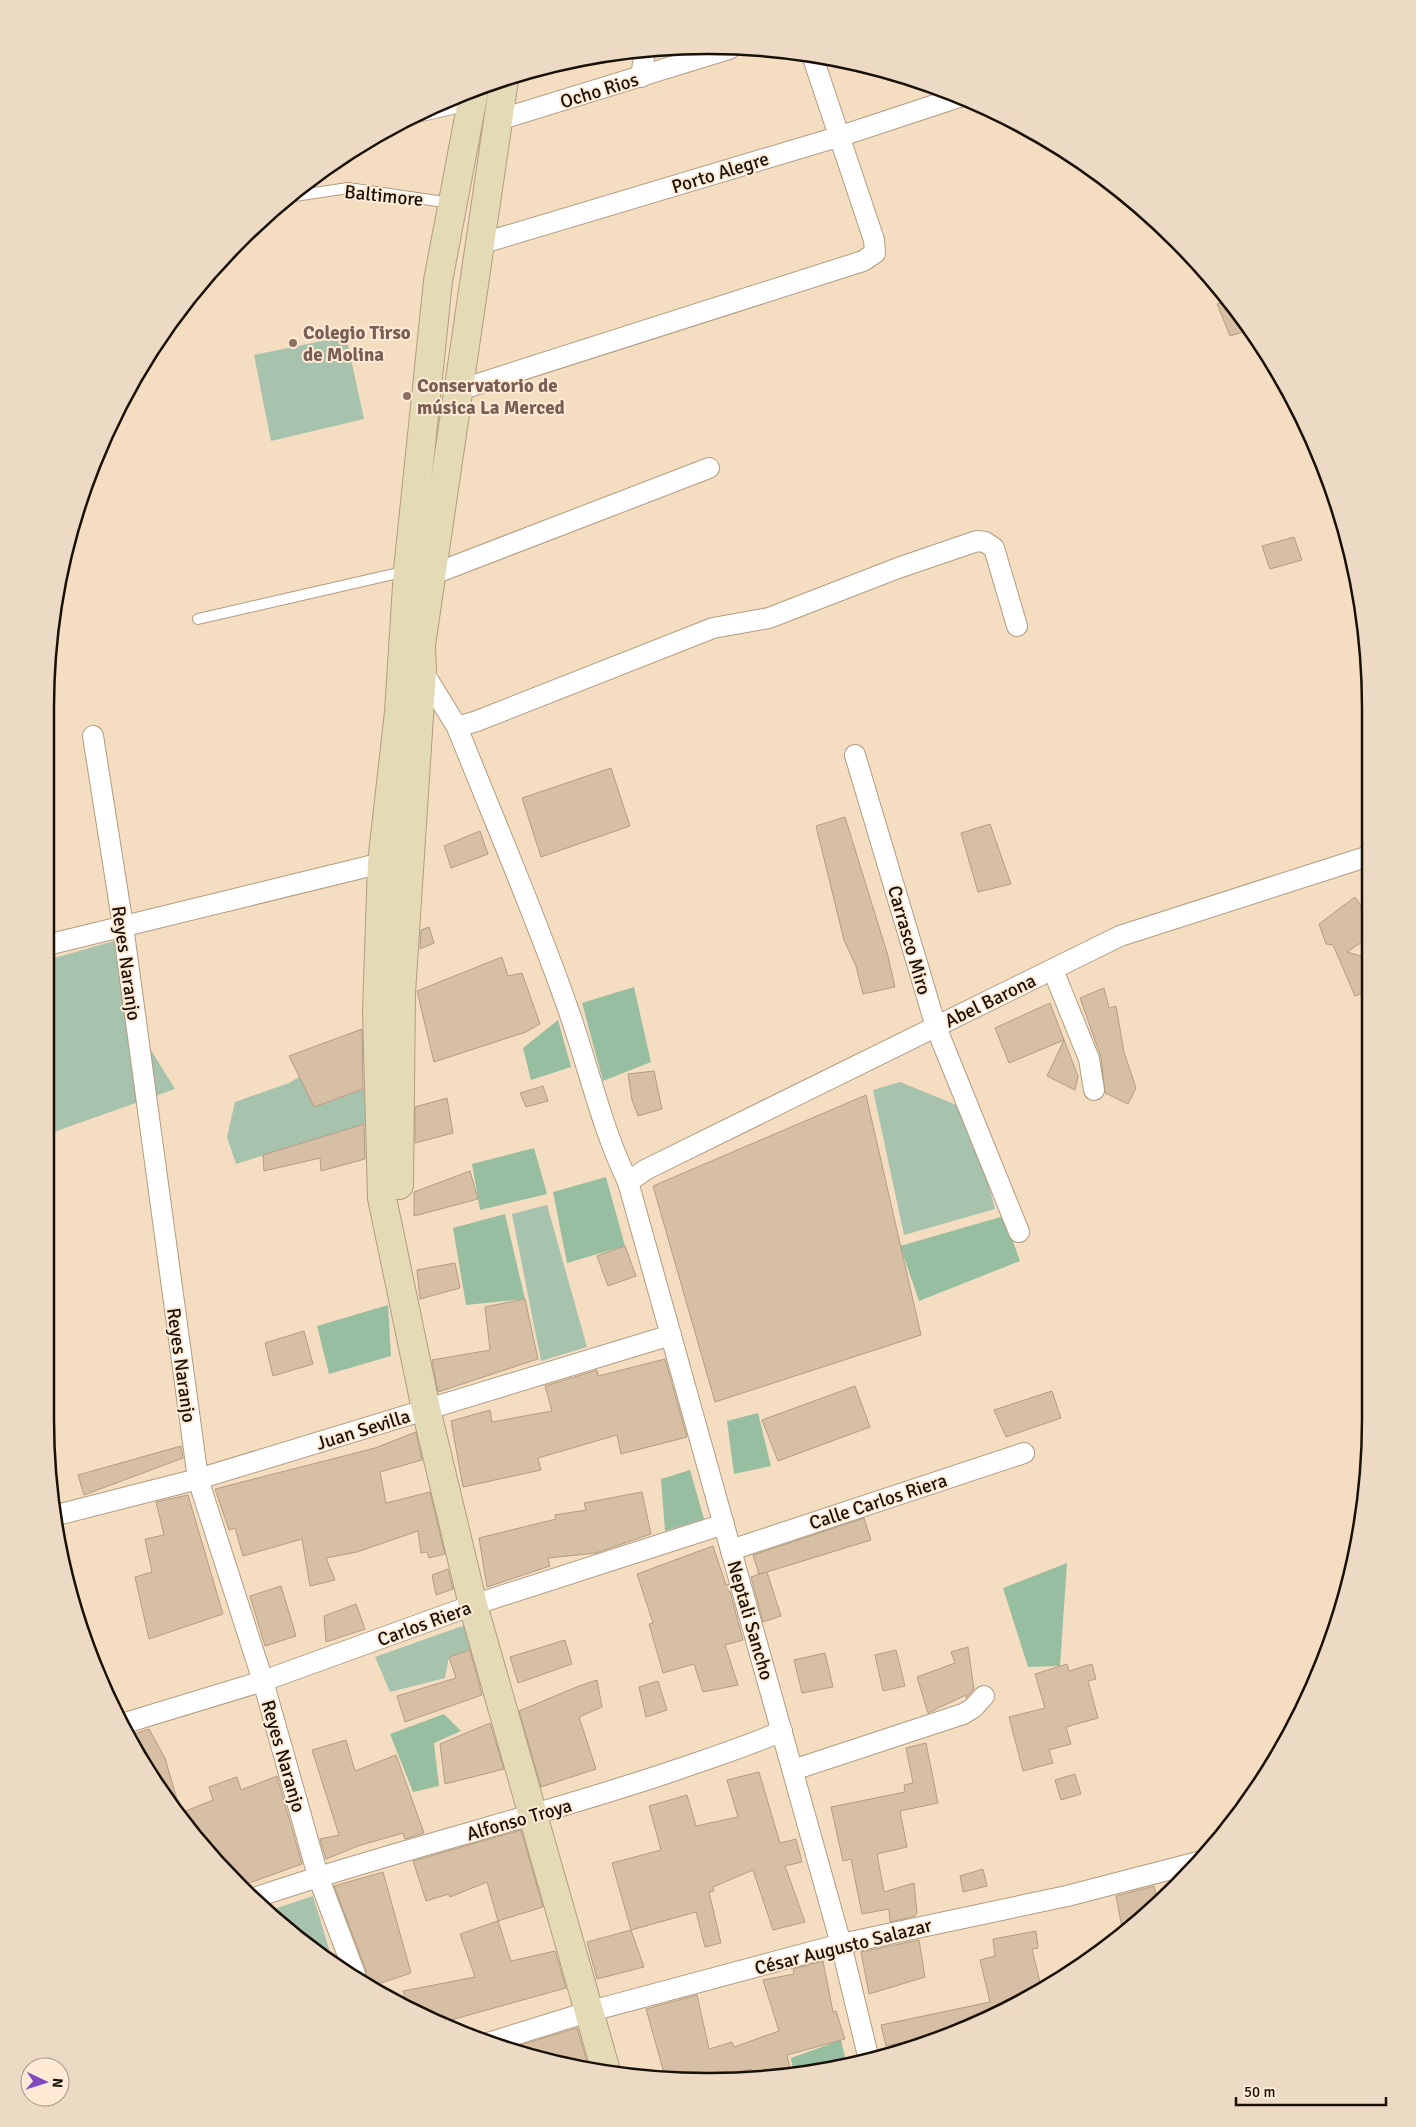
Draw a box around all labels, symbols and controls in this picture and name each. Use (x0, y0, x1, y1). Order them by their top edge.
street label: Ocho Rios (557, 68, 641, 114)
street label: Porto Alegre (669, 147, 772, 199)
street label: Baltimore (343, 180, 425, 212)
place label: Colegio Tirso de Molina (303, 321, 411, 367)
marker: Colegio Tirso de Molina (287, 337, 299, 349)
place label: Conservatorio de música La Merced (417, 374, 565, 420)
marker: Conservatorio de música La Merced (401, 390, 413, 402)
street label: Carrasco Miro (882, 883, 936, 998)
street label: Reyes Naranjo (106, 904, 146, 1022)
street label: Abel Barona (941, 969, 1040, 1033)
street label: Reyes Naranjo (161, 1306, 201, 1424)
street label: Juan Sevilla (313, 1404, 413, 1456)
street label: Calle Carlos Riera (806, 1468, 950, 1536)
street label: Neptali Sancho (722, 1558, 779, 1683)
street label: Carlos Riera (374, 1596, 475, 1652)
street label: Reyes Naranjo (256, 1697, 311, 1815)
street label: Alfonso Troya (464, 1793, 575, 1846)
street label: César Augusto Salazar (752, 1913, 934, 1981)
north arrow (20, 2057, 70, 2107)
scale bar (1236, 2074, 1386, 2106)
text: N (49, 2077, 66, 2088)
text: 50 m (1244, 2083, 1275, 2101)

